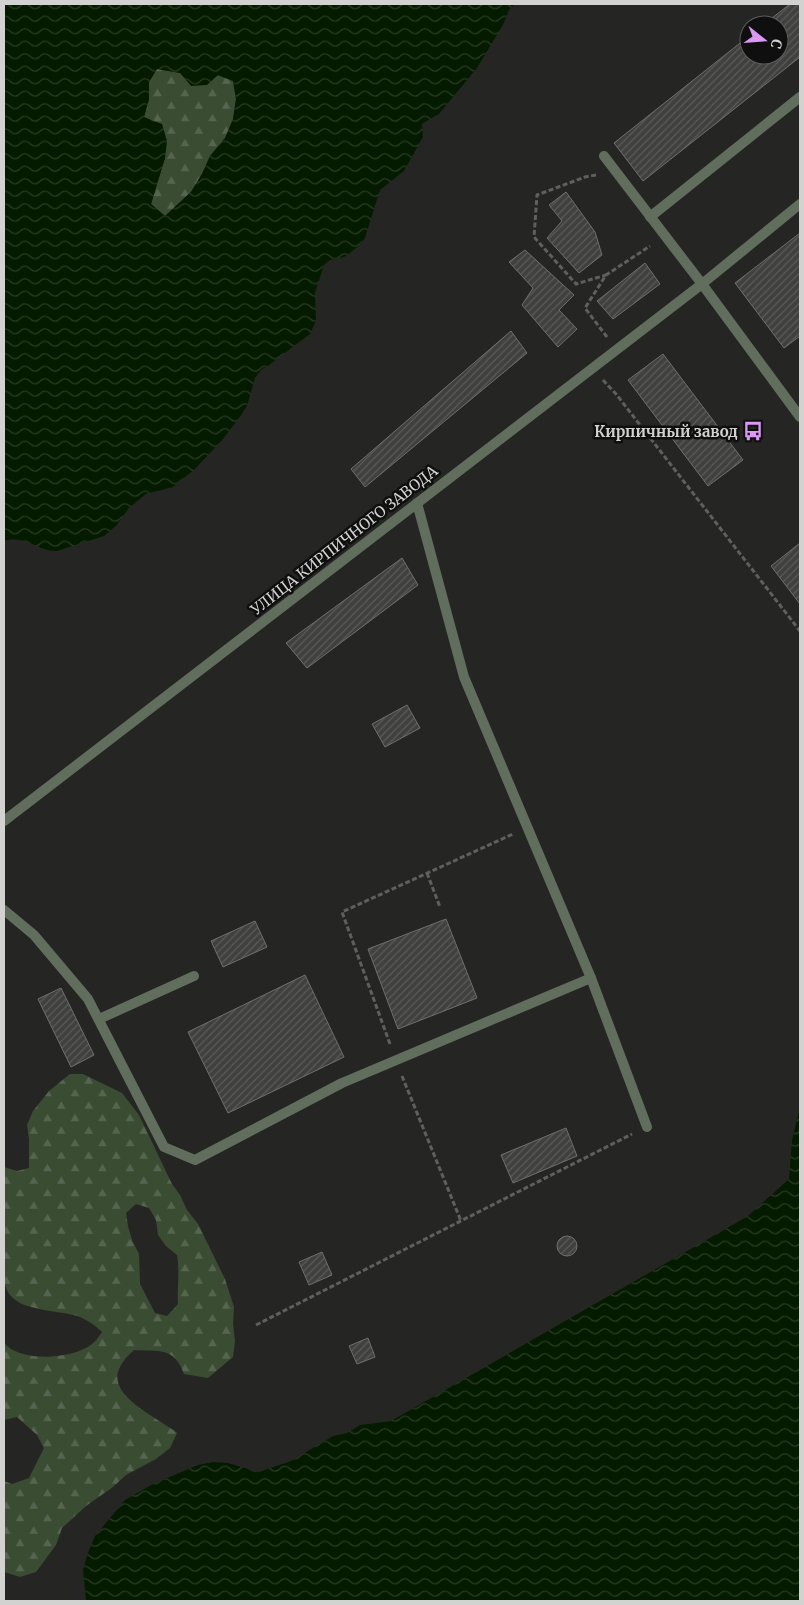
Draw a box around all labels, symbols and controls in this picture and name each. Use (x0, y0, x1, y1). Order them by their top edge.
north arrow (739, 15, 789, 65)
text: С (766, 37, 786, 51)
bus stop icon: Кирпичный завод (742, 420, 764, 442)
place label: Кирпичный завод (594, 422, 738, 441)
street label: УЛИЦА КИРПИЧНОГО ЗАВОДА (246, 461, 442, 619)

